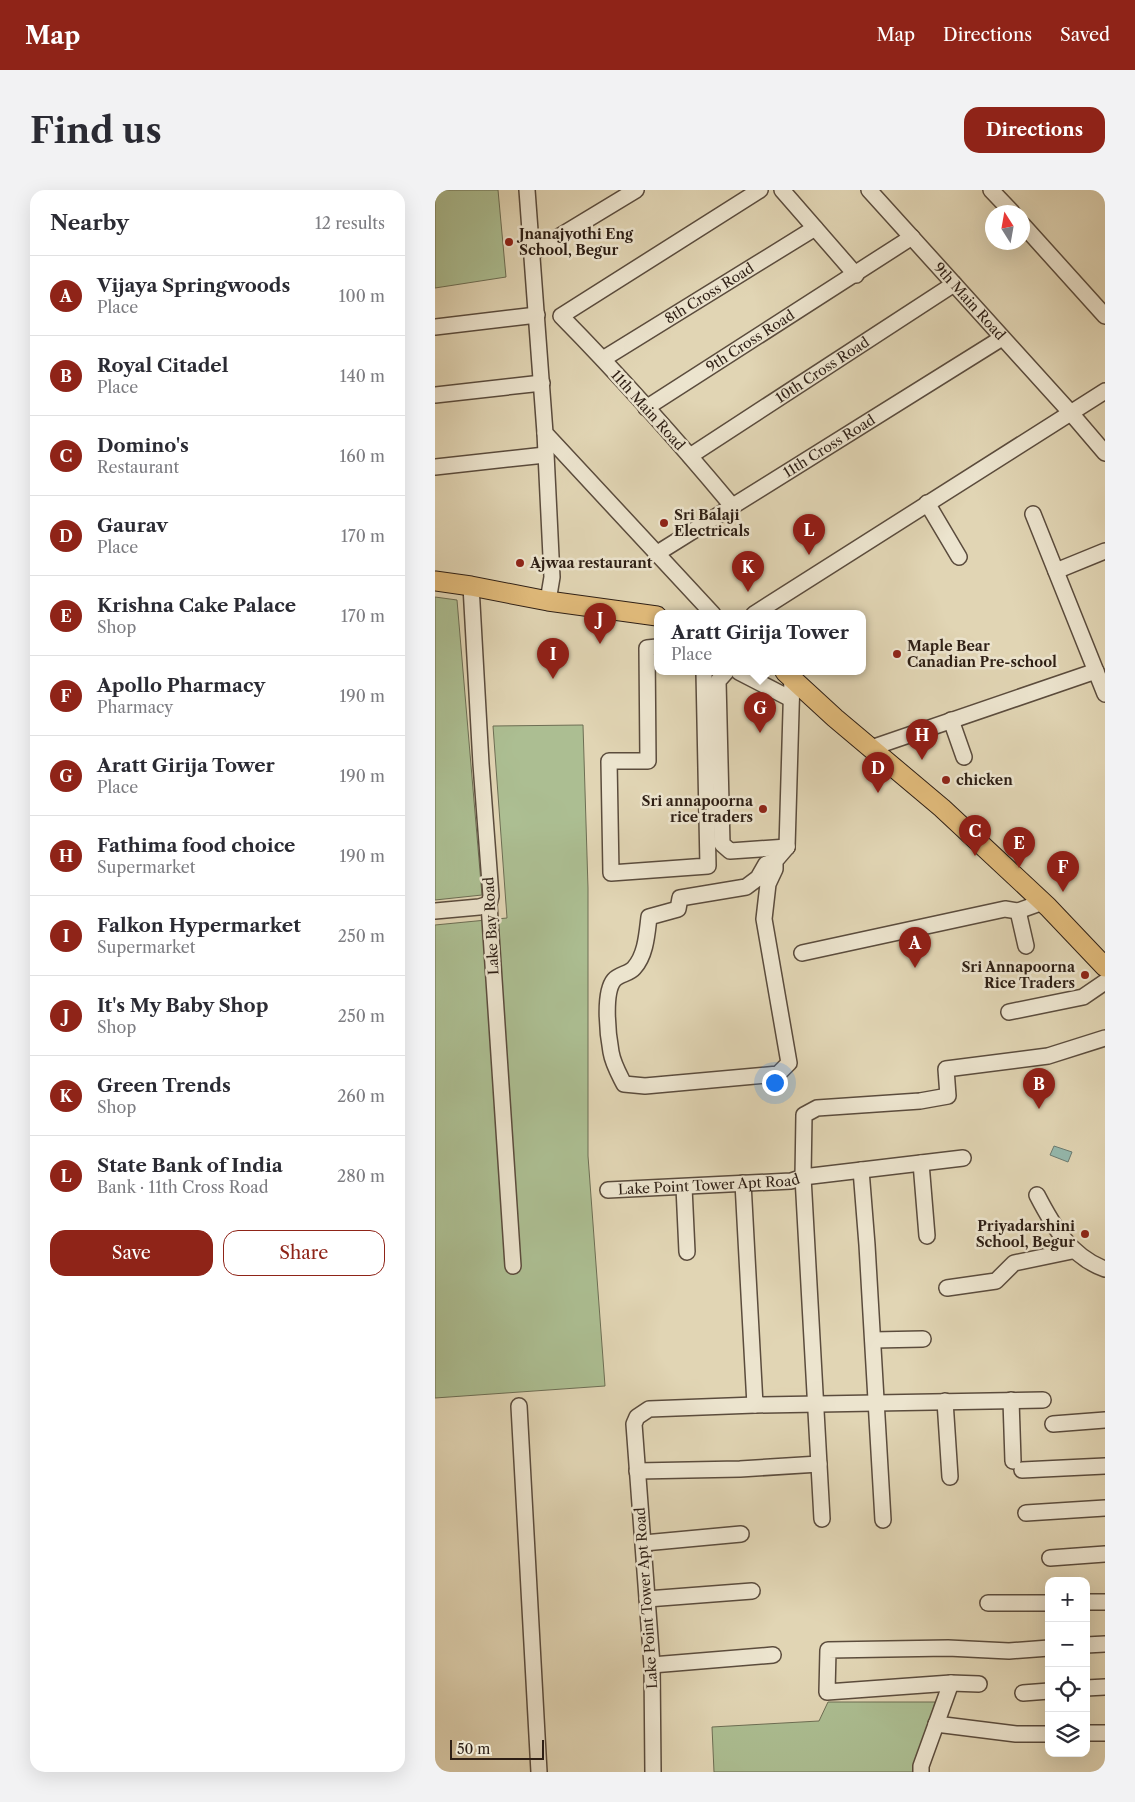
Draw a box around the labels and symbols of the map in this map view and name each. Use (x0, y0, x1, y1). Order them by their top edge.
north arrow (985, 205, 1030, 250)
place label: Jnanajyothi Eng School, Begur (516, 225, 634, 259)
marker: Jnanajyothi Eng School, Begur (503, 236, 515, 248)
street label: 8th Cross Road (661, 259, 758, 328)
street label: 9th Main Road (930, 259, 1010, 344)
street label: 9th Cross Road (703, 306, 798, 376)
street label: 10th Cross Road (772, 332, 873, 407)
street label: 11th Main Road (607, 366, 689, 454)
street label: 11th Cross Road (780, 410, 879, 481)
place label: Sri Balaji Electricals (674, 506, 750, 540)
pin: L (793, 514, 825, 555)
marker: Sri Balaji Electricals (658, 517, 670, 529)
pin: K (732, 551, 764, 592)
place label: Ajwaa restaurant (529, 554, 653, 572)
marker: Ajwaa restaurant (514, 557, 526, 569)
pin: J (584, 603, 616, 644)
place label: Maple Bear Canadian Pre-school (907, 637, 1057, 671)
pin: I (537, 638, 569, 679)
marker: Maple Bear Canadian Pre-school (891, 648, 903, 660)
pin: G (744, 692, 776, 733)
pin: H (906, 719, 938, 760)
pin: D (862, 752, 894, 793)
place label: chicken (956, 771, 1013, 789)
marker: chicken (940, 774, 952, 786)
place label: Sri annapoorna rice traders (642, 792, 754, 826)
marker: Sri annapoorna rice traders (757, 803, 769, 815)
pin: C (959, 815, 991, 856)
pin: E (1003, 827, 1035, 868)
pin: F (1047, 851, 1079, 892)
street label: Lake Bay Road (479, 876, 503, 976)
pin: A (899, 927, 931, 968)
place label: Sri Annapoorna Rice Traders (961, 958, 1076, 992)
marker: Sri Annapoorna Rice Traders (1079, 969, 1091, 981)
pin: B (1023, 1068, 1055, 1109)
your location (762, 1070, 788, 1096)
street label: Lake Point Tower Apt Road (617, 1170, 803, 1199)
place label: Priyadarshini School, Begur (976, 1217, 1075, 1251)
marker: Priyadarshini School, Begur (1079, 1228, 1091, 1240)
street label: Lake Point Tower Apt Road (631, 1506, 661, 1689)
scale bar (450, 1737, 544, 1760)

